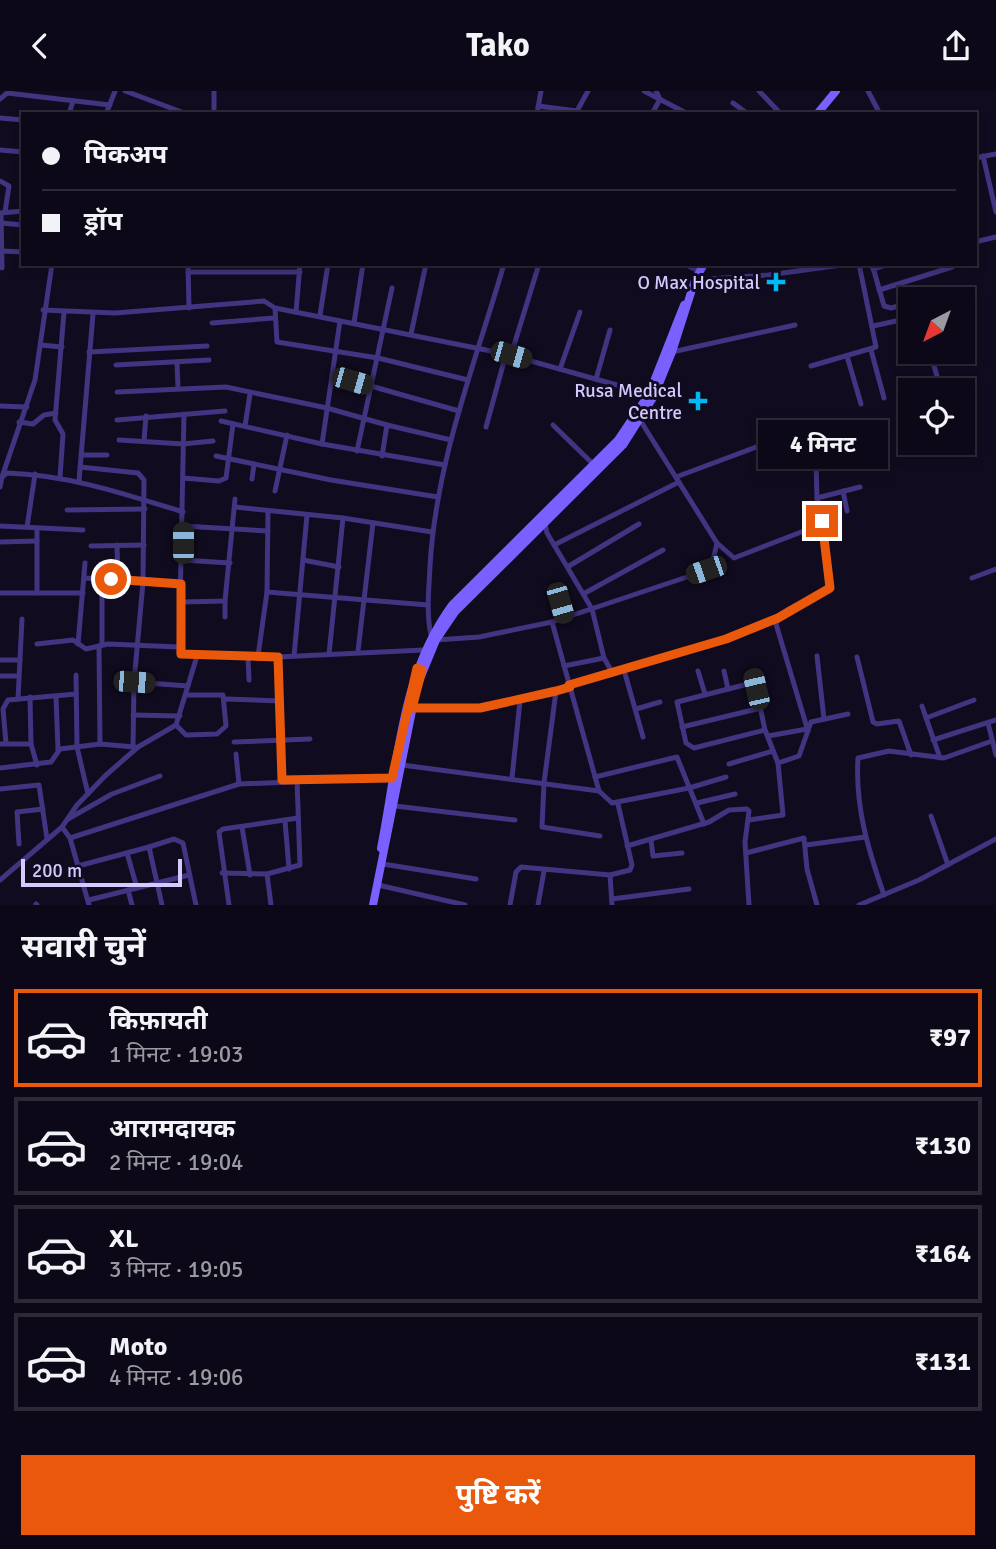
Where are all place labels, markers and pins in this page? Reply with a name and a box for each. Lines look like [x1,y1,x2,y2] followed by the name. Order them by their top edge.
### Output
[637,271,760,295] place label: O Max Hospital
[766,272,786,292] marker: O Max Hospital
[574,379,682,425] place label: Rusa Medical Centre
[688,391,708,411] marker: Rusa Medical Centre

